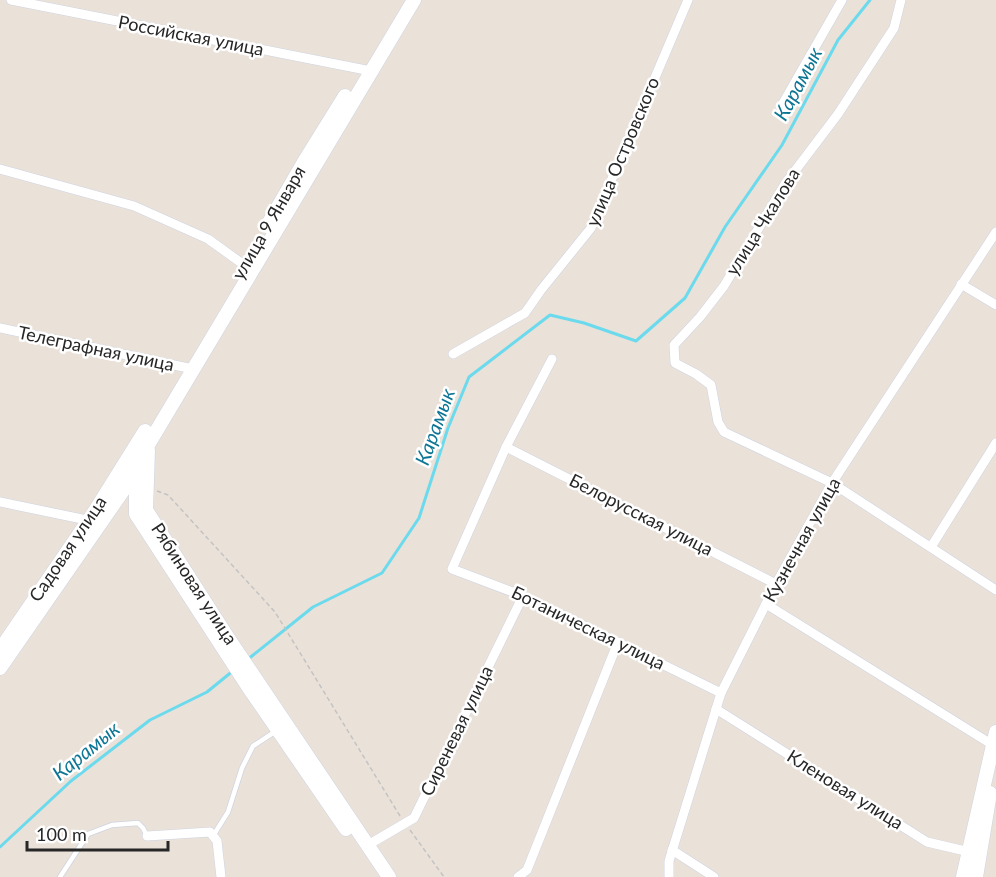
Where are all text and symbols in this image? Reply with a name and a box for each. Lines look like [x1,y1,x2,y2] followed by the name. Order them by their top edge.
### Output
[117,10,266,60] street label: Российская улица
[768,42,827,124] water label: Карамык
[581,74,663,230] street label: улица Островского
[227,162,310,283] street label: улица 9 Января
[720,164,804,279] street label: улица Чкалова
[16,321,176,375] street label: Телеграфная улица
[409,385,459,468] water label: Карамык
[566,468,717,560] street label: Белорусская улица
[758,473,844,606] street label: Кузнечная улица
[24,491,111,605] street label: Садовая улица
[147,518,242,649] street label: Рябиновая улица
[508,580,669,674] street label: Ботаническая улица
[415,662,497,799] street label: Сиреневая улица
[47,716,124,785] water label: Карамык
[783,745,908,834] street label: Кленовая улица
[27,814,168,852] scale bar
[36,823,87,845] text: 100 m

